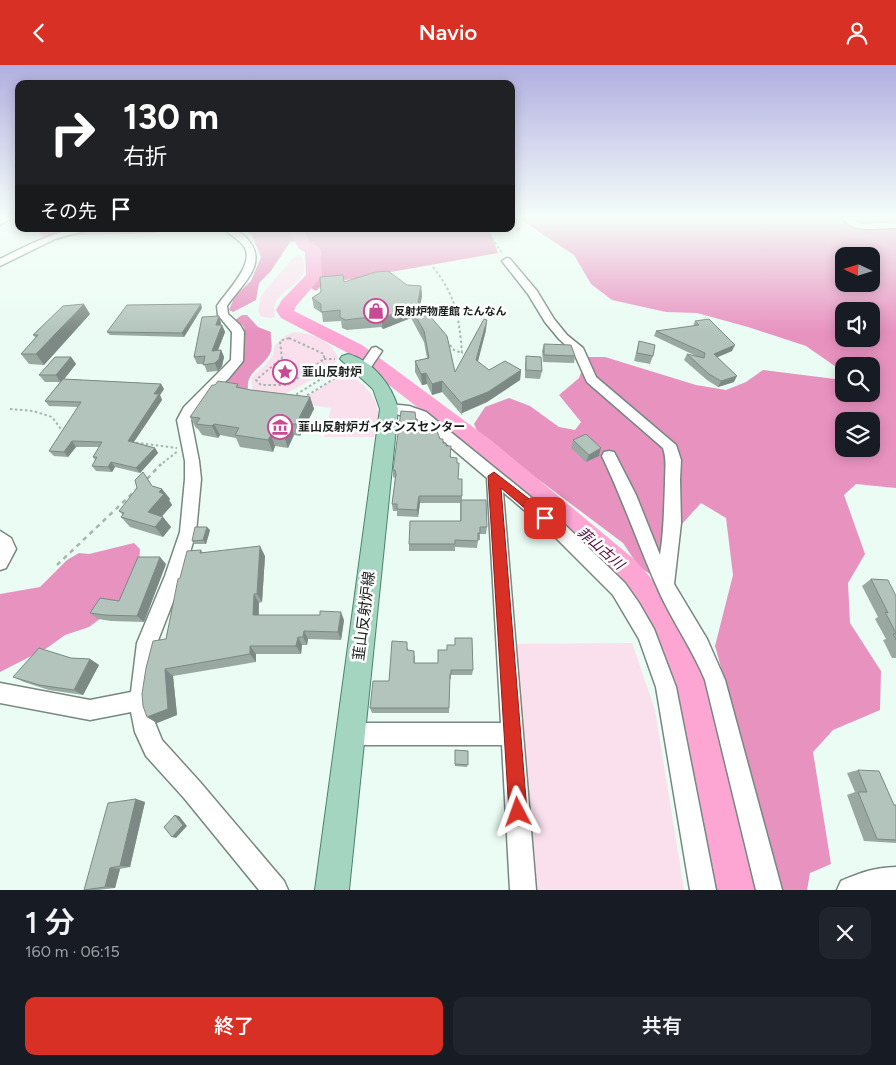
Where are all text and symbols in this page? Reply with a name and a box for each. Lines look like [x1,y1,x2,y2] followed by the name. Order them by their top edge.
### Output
[25,19,53,47] icon: back
[419,19,477,46] text: Navio
[843,19,871,47] icon: person
[123,96,219,138] text: 130 m
[40,100,105,165] icon: right
[123,143,167,170] text: 右折
[107,195,135,223] icon: arrive
[40,200,97,223] text: その先
[835,247,880,293] north arrow
[835,247,880,457] map controls
[363,298,389,324] shop icon: 反射炉物産館 たんなん
[835,302,880,347] button: sound
[394,305,507,318] place label: 反射炉物産館 たんなん
[835,357,880,402] button: search
[272,359,298,385] place icon: 韮山反射炉
[302,365,362,379] place label: 韮山反射炉
[835,412,880,457] button: layers
[267,414,293,440] museum icon: 韮山反射炉ガイダンスセンター
[298,420,465,434] place label: 韮山反射炉ガイダンスセンター
[524,497,566,539] pin
[531,504,559,532] icon: arrive
[574,524,629,574] water label: 菲山古川
[350,570,378,662] street label: 韮山反射炉線
[491,785,543,837] position arrow
[25,904,75,941] text: 1 分
[819,907,871,959] button: close
[25,942,120,961] text: 160 m · 06:15
[25,997,443,1055] button: 終了
[453,997,871,1055] button: 共有

